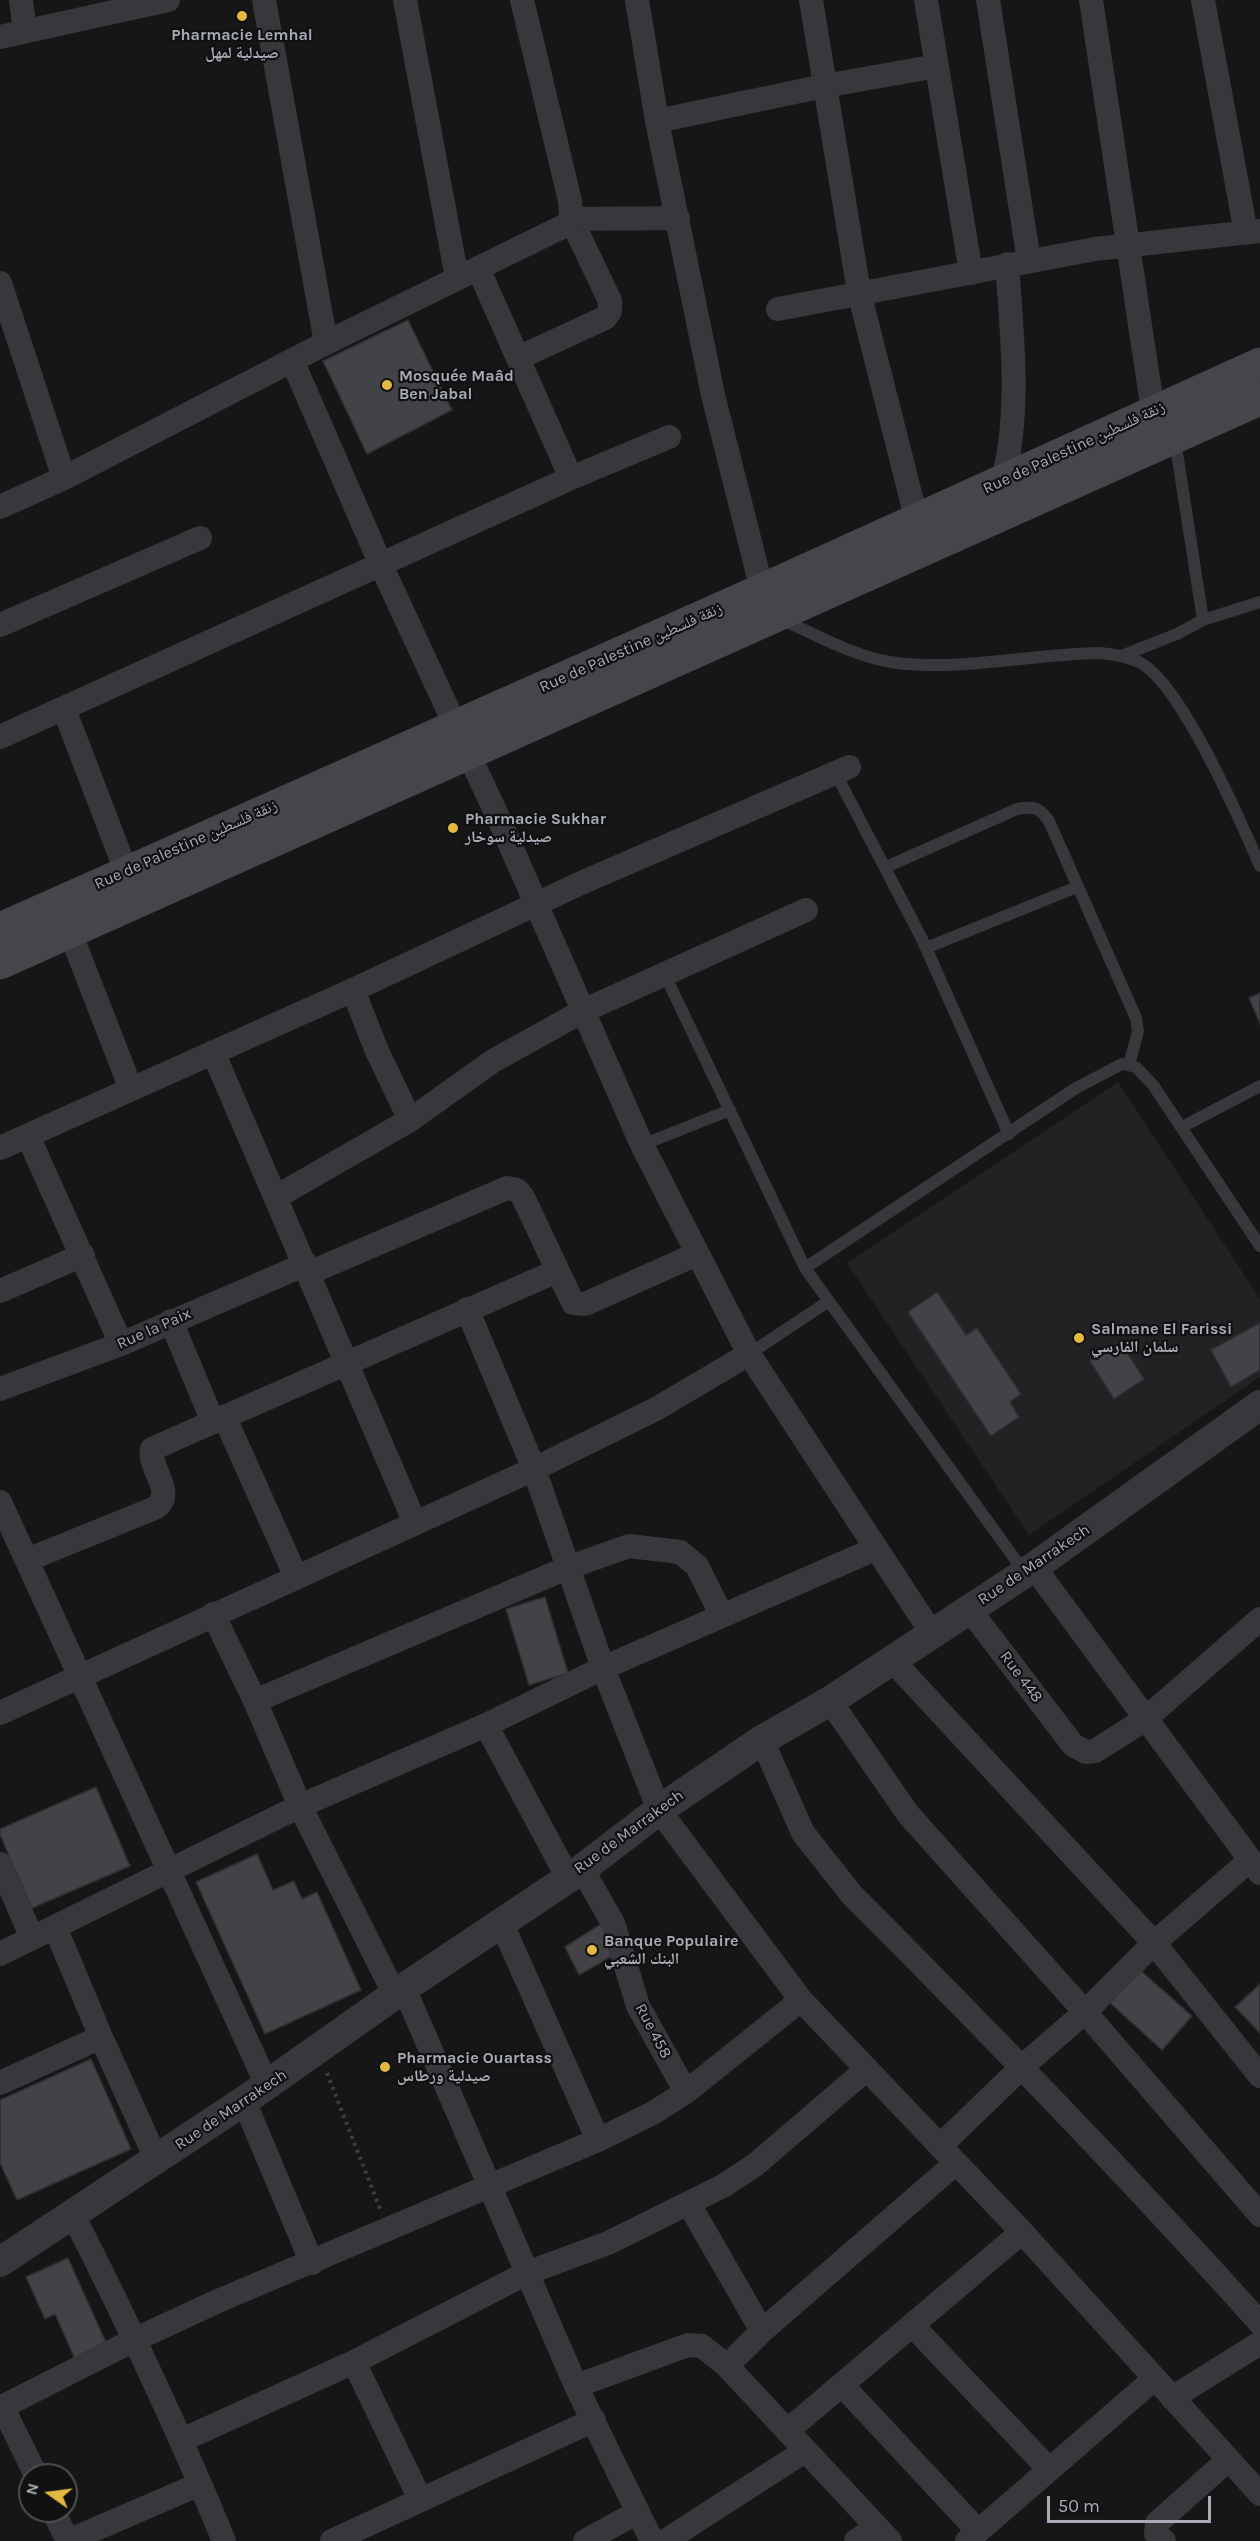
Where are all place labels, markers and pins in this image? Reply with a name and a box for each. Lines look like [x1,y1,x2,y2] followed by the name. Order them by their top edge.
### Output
[235,9,249,23] marker: Pharmacie Lemhal صيدلية لمهل
[171,25,313,63] place label: Pharmacie Lemhal صيدلية لمهل
[399,366,514,404] place label: Mosquée Maâd Ben Jabal
[380,378,394,392] marker: Mosquée Maâd Ben Jabal
[465,809,606,847] place label: Pharmacie Sukhar صيدلية سوخار
[446,821,460,835] marker: Pharmacie Sukhar صيدلية سوخار
[1091,1319,1232,1357] place label: Salmane El Farissi سلمان الفارسي
[1072,1331,1086,1345] marker: Salmane El Farissi سلمان الفارسي
[604,1931,738,1969] place label: Banque Populaire البنك الشعبي
[585,1943,599,1957] marker: Banque Populaire البنك الشعبي
[397,2048,552,2086] place label: Pharmacie Ouartass صيدلية ورطاس
[378,2060,392,2074] marker: Pharmacie Ouartass صيدلية ورطاس

